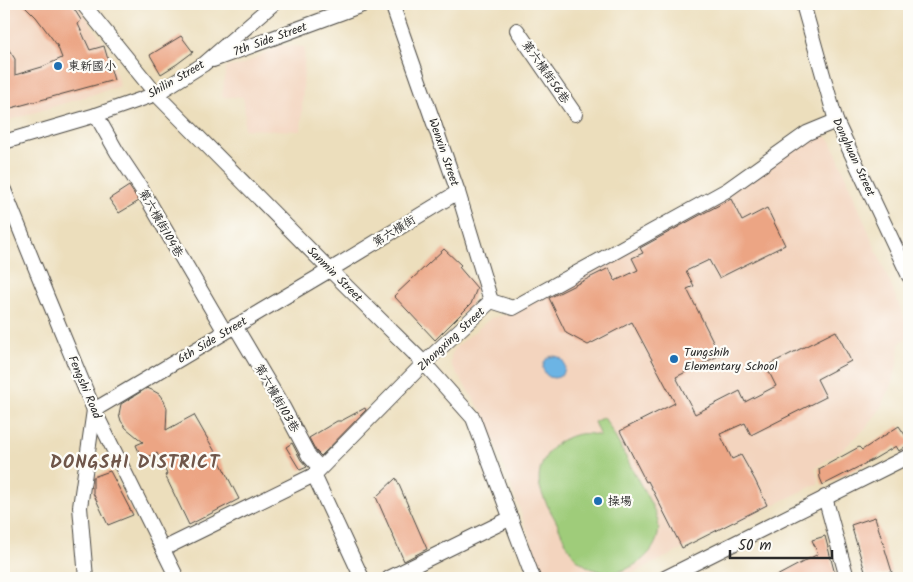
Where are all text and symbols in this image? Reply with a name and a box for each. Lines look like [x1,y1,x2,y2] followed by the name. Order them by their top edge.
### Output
[231,17,310,62] street label: 7th Side Street
[517,37,574,108] street label: 第六橫街56巷
[144,55,209,103] street label: Shilin Street
[68,57,116,76] place label: 東新國小
[52,60,64,72] marker: 東新國小
[827,115,880,200] street label: Donghuan Street
[423,116,464,189] street label: Wenxin Street
[133,185,188,261] street label: 第六橫街104巷
[369,211,420,252] street label: 第六橫街
[302,242,367,307] street label: Sanmin Street
[413,303,490,376] street label: Zhongxing Street
[174,312,251,369] street label: 6th Side Street
[684,343,777,376] place label: Tungshih Elementary School
[63,353,107,423] street label: Fengshi Road
[668,353,680,365] marker: Tungshih Elementary School
[249,360,304,436] street label: 第六橫街103巷
[50,449,221,478] district label: DONGSHI DISTRICT
[608,492,632,511] place label: 操場
[592,495,604,507] marker: 操場
[730,527,833,559] scale bar
[738,534,772,558] text: 50 m

